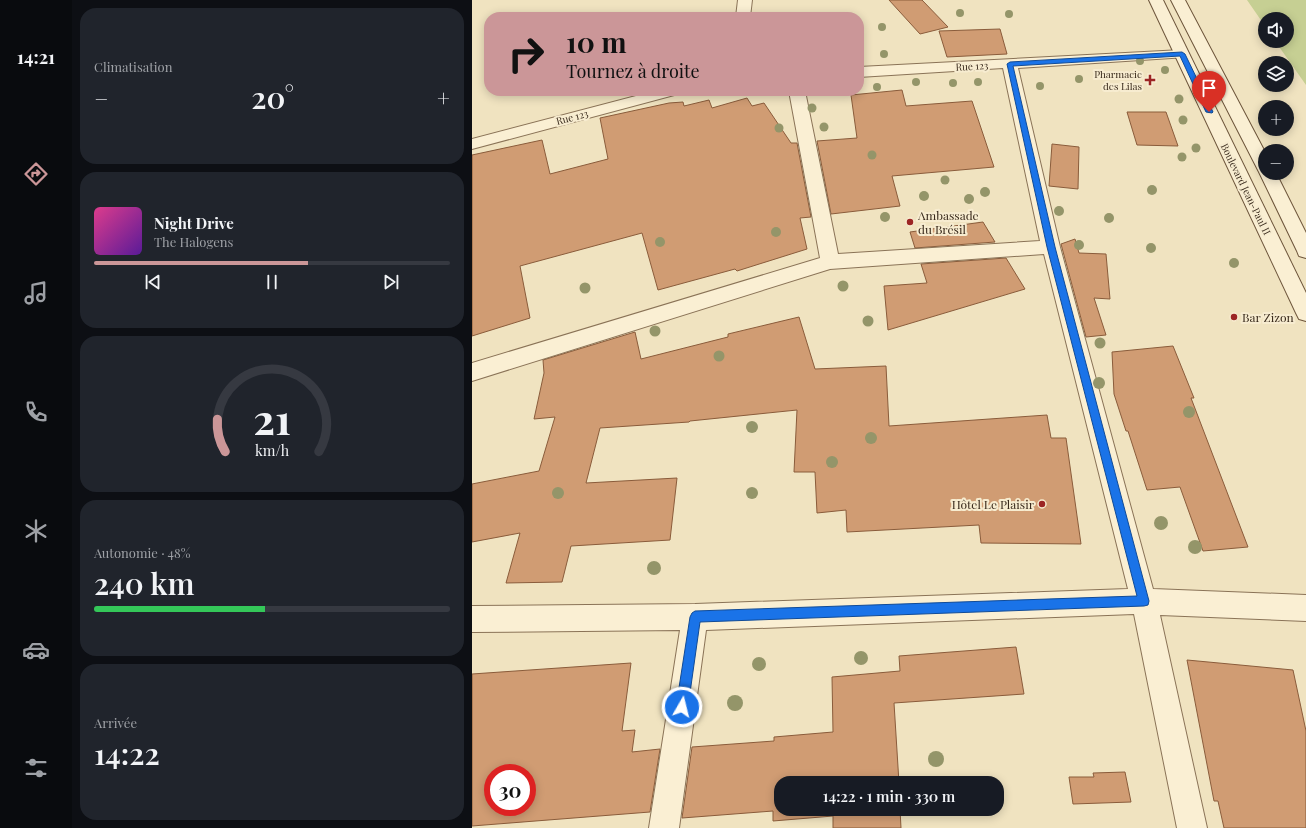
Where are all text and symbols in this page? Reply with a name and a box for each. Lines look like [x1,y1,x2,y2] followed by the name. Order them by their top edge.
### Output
[1258,12,1294,180] map controls
[1258,12,1294,48] button: sound
[566,23,627,60] text: 10 m
[500,28,552,80] icon: right
[17,45,55,69] text: 14:21
[1258,56,1294,92] button: layers
[94,58,172,75] text: Climatisation
[955,58,989,74] street label: Rue 123
[566,59,700,83] text: Tournez à droite
[1094,67,1142,93] place label: Pharmacie des Lilas
[1192,71,1226,112] pin
[1145,75,1155,85] marker: Pharmacie des Lilas
[251,77,294,117] text: 20°
[1198,77,1220,99] icon: arrive
[94,83,108,113] text: −
[437,83,450,113] text: +
[1258,100,1294,136] button: +
[554,106,590,128] street label: Rue 123
[1218,141,1274,237] street label: Boulevard Jean-Paul II
[1258,144,1294,180] button: −
[22,160,50,188] icon: directions
[917,207,979,237] place label: Ambassade du Brésil
[154,213,234,233] text: Night Drive
[905,217,915,227] marker: Ambassade du Brésil
[154,233,233,250] text: The Halogens
[142,271,164,293] icon: previous
[261,271,283,293] icon: pause
[380,271,402,293] icon: next
[22,279,50,307] icon: music
[1242,309,1294,325] place label: Bar Zizon
[1229,312,1239,322] marker: Bar Zizon
[253,390,291,445] text: 21
[22,398,50,426] icon: phone
[255,441,290,460] text: km/h
[952,496,1035,512] place label: Hôtel Le Plaisir
[1037,499,1047,509] marker: Hôtel Le Plaisir
[22,517,50,545] icon: climate
[94,544,190,561] text: Autonomie · 48%
[94,563,194,603] text: 240 km
[22,636,50,664] icon: car
[661,686,703,728] position arrow
[94,714,137,731] text: Arrivée
[94,733,160,773] text: 14:22
[22,754,50,782] icon: filters
[484,764,536,816] speed limit sign: 30
[823,786,955,806] text: 14:22 · 1 min · 330 m

